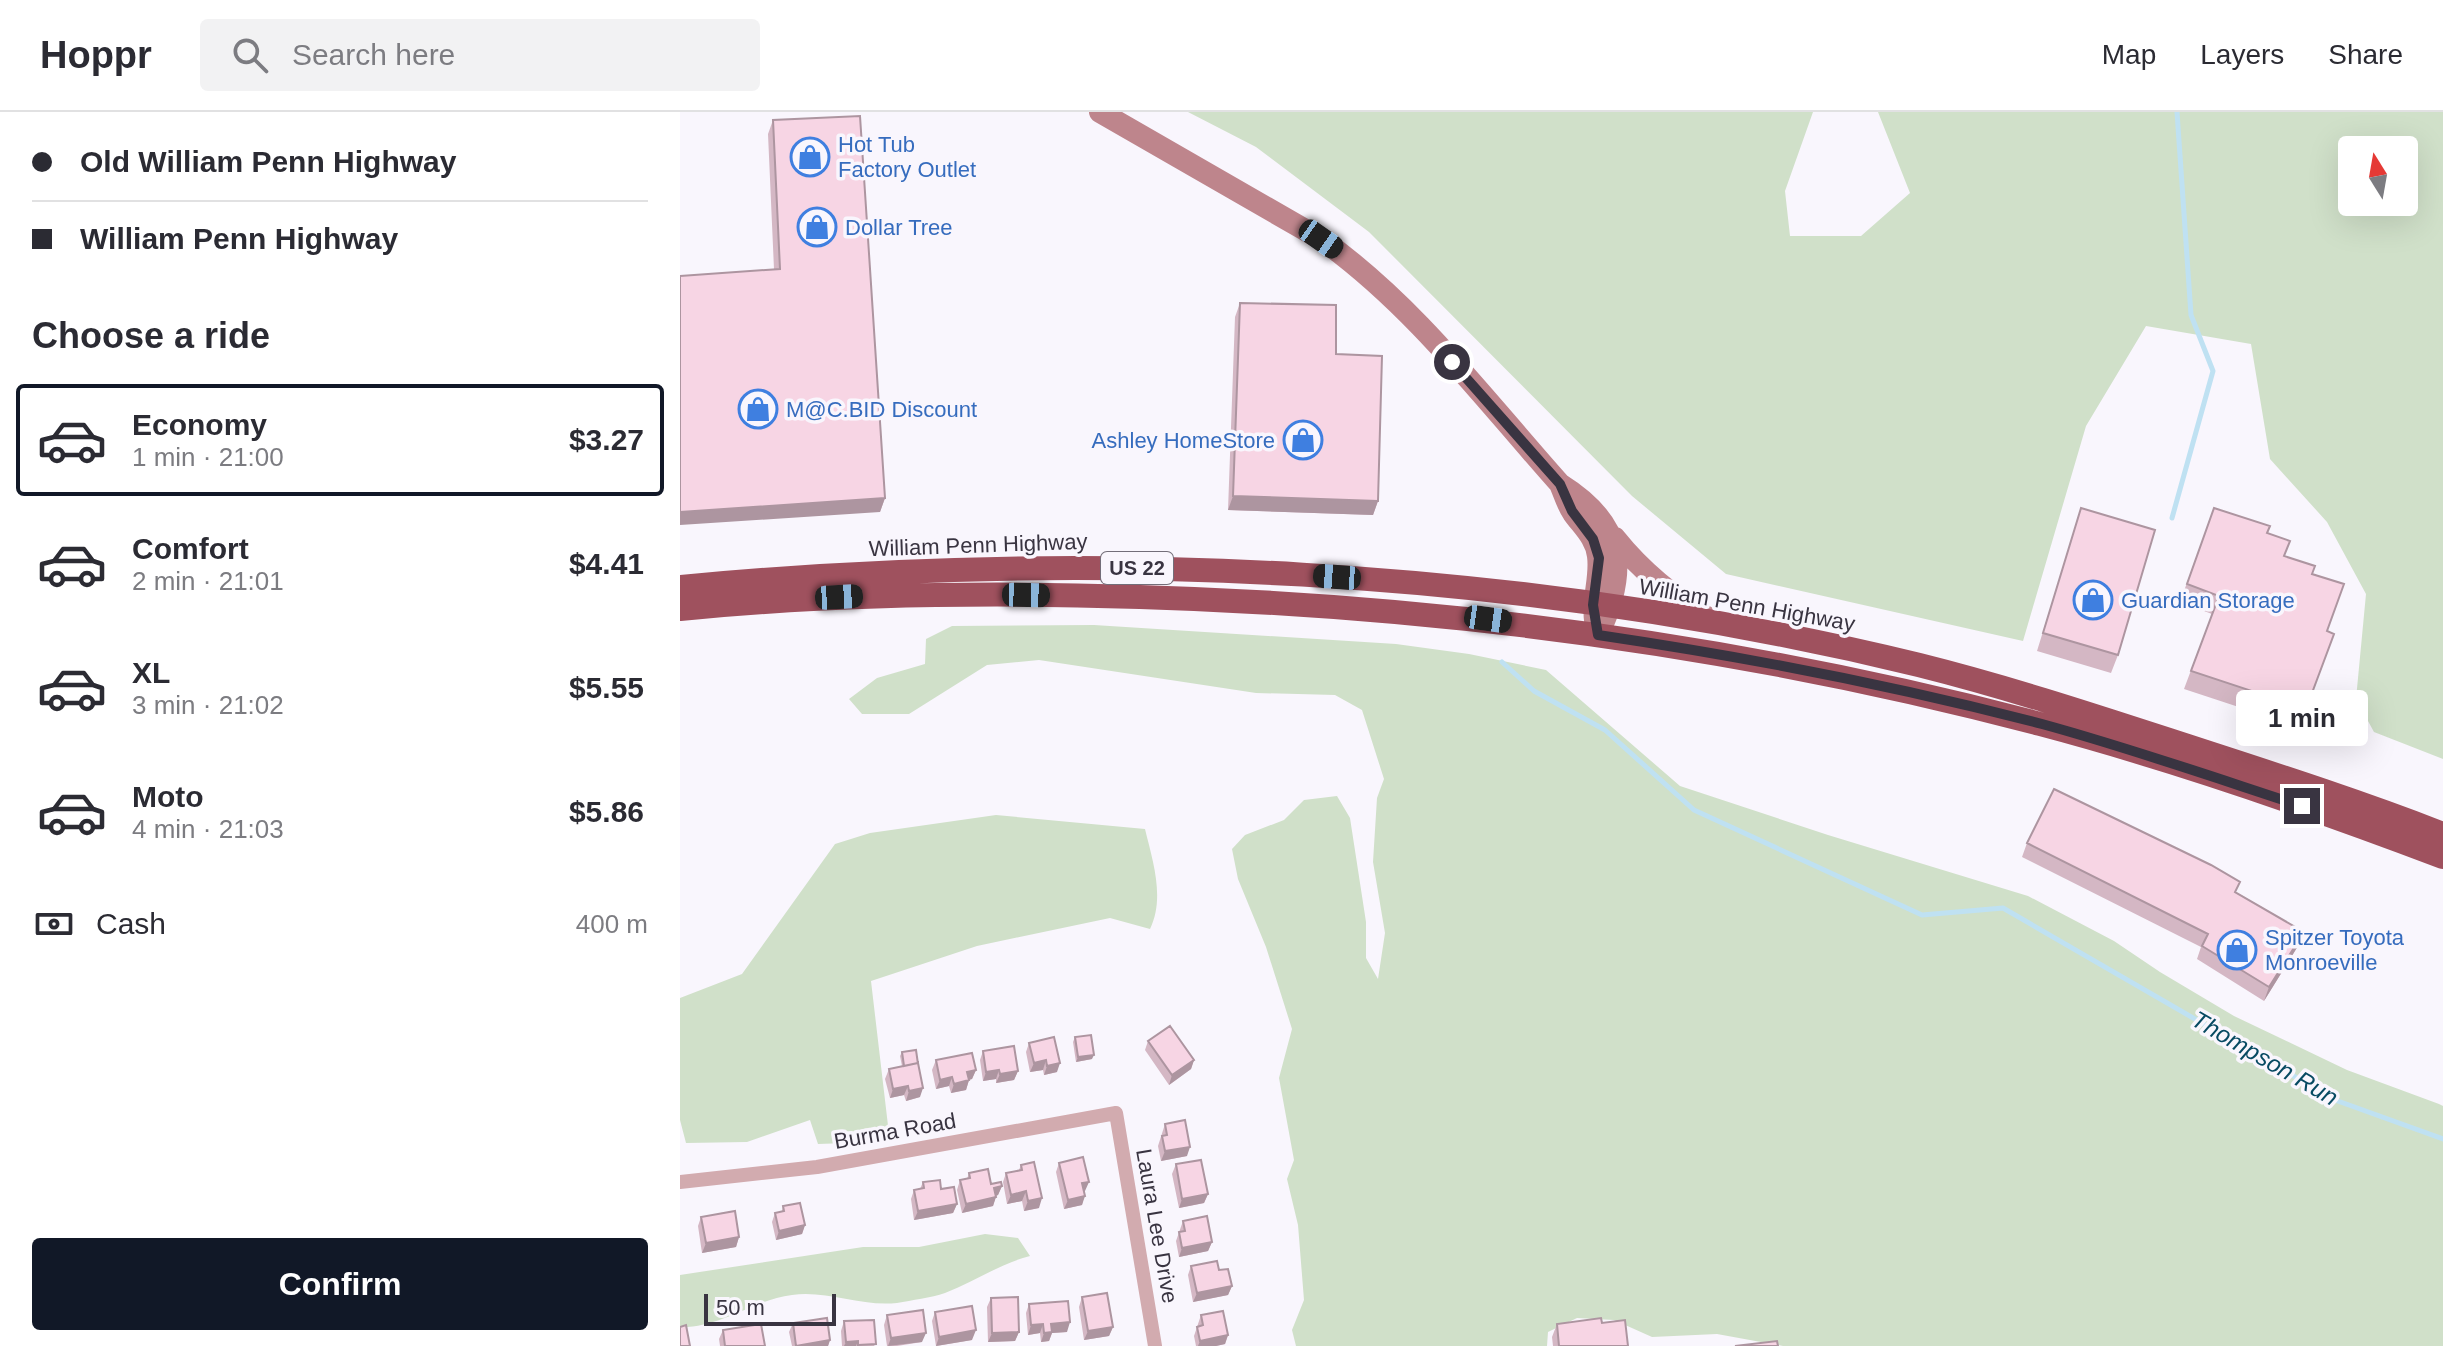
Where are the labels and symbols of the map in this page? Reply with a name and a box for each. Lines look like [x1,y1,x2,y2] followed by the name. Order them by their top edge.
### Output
[838,132,976,182] place label: Hot Tub Factory Outlet
[789,136,831,178] shop icon: Hot Tub Factory Outlet
[2338,136,2418,216] north arrow
[796,206,838,248] shop icon: Dollar Tree
[845,215,953,240] place label: Dollar Tree
[1294,215,1348,263] car
[1434,344,1470,380] route start
[737,388,779,430] shop icon: M@C.BID Discount
[786,397,977,422] place label: M@C.BID Discount
[1282,419,1324,461] shop icon: Ashley HomeStore
[1092,428,1275,453] place label: Ashley HomeStore
[868,529,1088,561] street label: William Penn Highway
[1101,552,1173,584] road number: US 22
[1312,563,1362,591] car
[1637,574,1857,636] street label: William Penn Highway
[2072,579,2114,621] shop icon: Guardian Storage
[1002,583,1050,607] car
[814,584,864,610] car
[2121,588,2295,613] place label: Guardian Storage
[1463,604,1513,634] car
[2236,690,2368,746] callout: 1 min
[2284,788,2320,824] route end
[2265,925,2405,975] place label: Spitzer Toyota Monroeville
[2216,929,2258,971] shop icon: Spitzer Toyota Monroeville
[2187,1005,2343,1111] water label: Thompson Run
[832,1108,958,1154] street label: Burma Road
[1131,1147,1183,1305] street label: Laura Lee Drive
[704,1290,836,1326] scale bar

